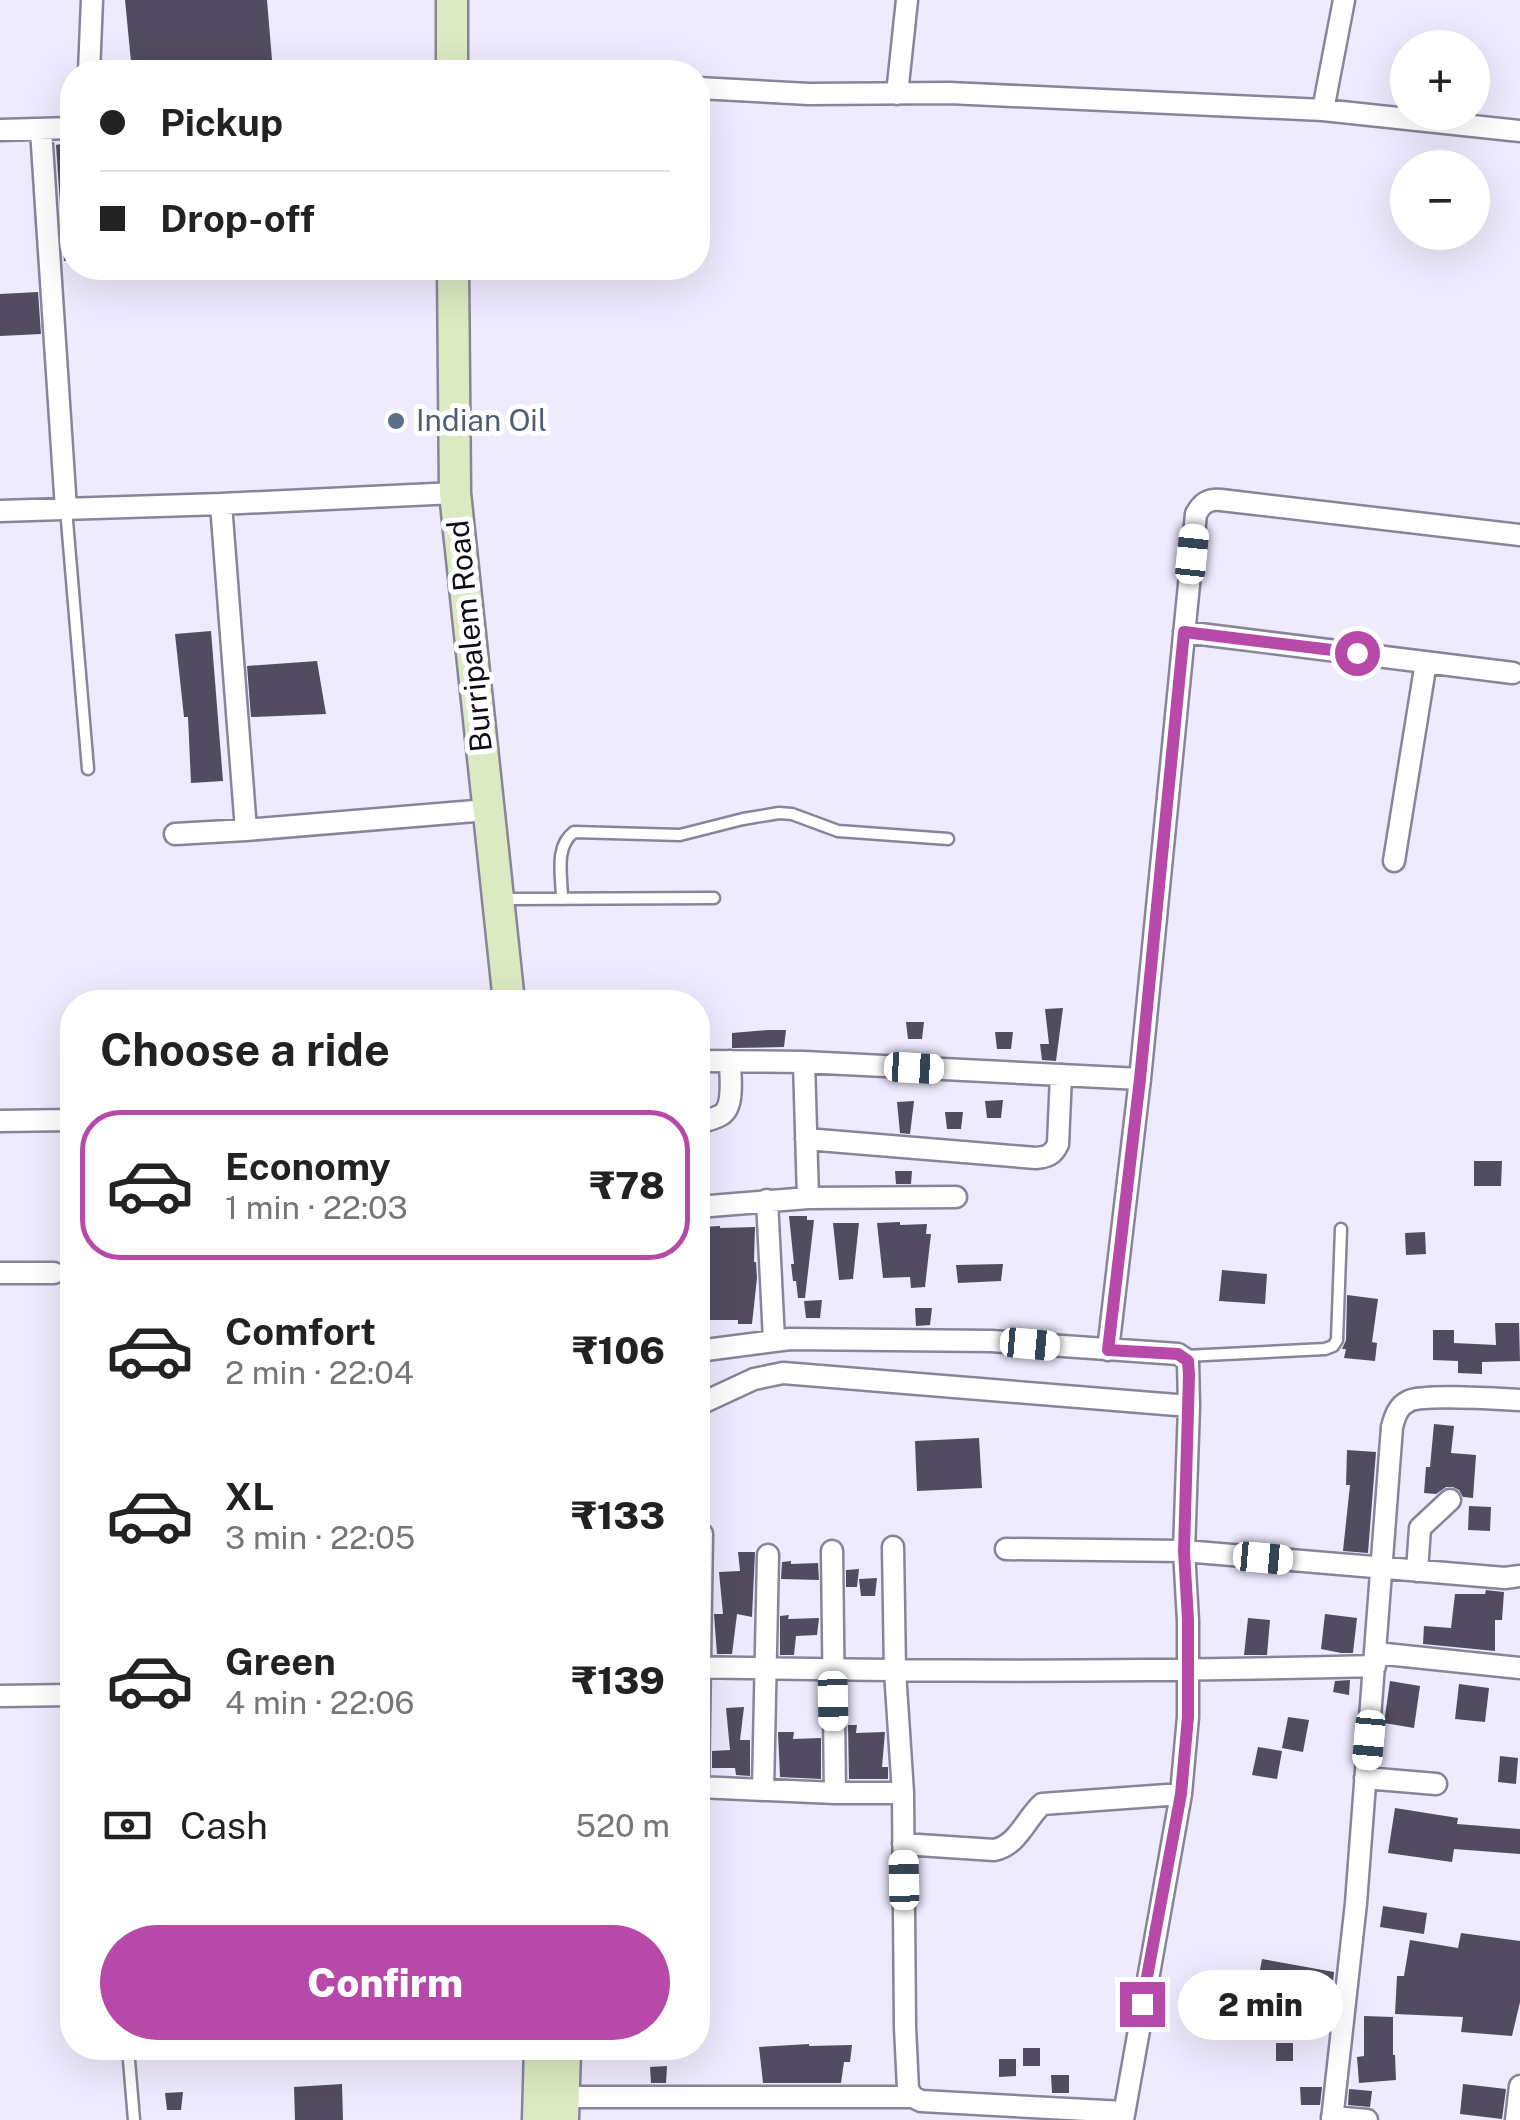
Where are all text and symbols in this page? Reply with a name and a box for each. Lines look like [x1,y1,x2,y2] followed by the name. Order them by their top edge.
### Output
[1390,30,1490,250] map controls
[1390,30,1490,130] button: +
[160,100,283,145] text: Pickup
[1390,150,1490,250] button: −
[160,196,315,241] text: Drop-off
[416,402,547,438] place label: Indian Oil
[385,410,407,432] marker: Indian Oil
[439,519,499,754] street label: Burripalem Road
[1174,523,1210,585] car
[1335,631,1380,676] route start
[100,1023,390,1076] text: Choose a ride
[883,1051,945,1085] car
[105,1140,195,1230] icon: car
[225,1144,391,1189] text: Economy
[590,1163,665,1208] text: ₹78
[225,1189,408,1226] text: 1 min · 22:03
[105,1305,195,1395] icon: car
[225,1309,376,1354] text: Comfort
[999,1326,1061,1362] car
[572,1328,665,1373] text: ₹106
[225,1354,414,1391] text: 2 min · 22:04
[105,1470,195,1560] icon: car
[225,1474,274,1519] text: XL
[571,1493,665,1538] text: ₹133
[225,1519,415,1556] text: 3 min · 22:05
[1232,1540,1294,1576] car
[105,1635,195,1725] icon: car
[225,1639,336,1684] text: Green
[571,1658,665,1703] text: ₹139
[817,1671,849,1731] car
[225,1684,415,1721] text: 4 min · 22:06
[1351,1709,1387,1771] car
[100,1798,155,1853] icon: cash
[180,1803,268,1848] text: Cash
[575,1807,670,1844] text: 520 m
[888,1850,920,1910] car
[100,1925,670,2040] button: Confirm
[1177,1969,1342,2039] callout: 2 min
[1120,1982,1165,2027] route end
[1218,1986,1303,2023] text: 2 min

